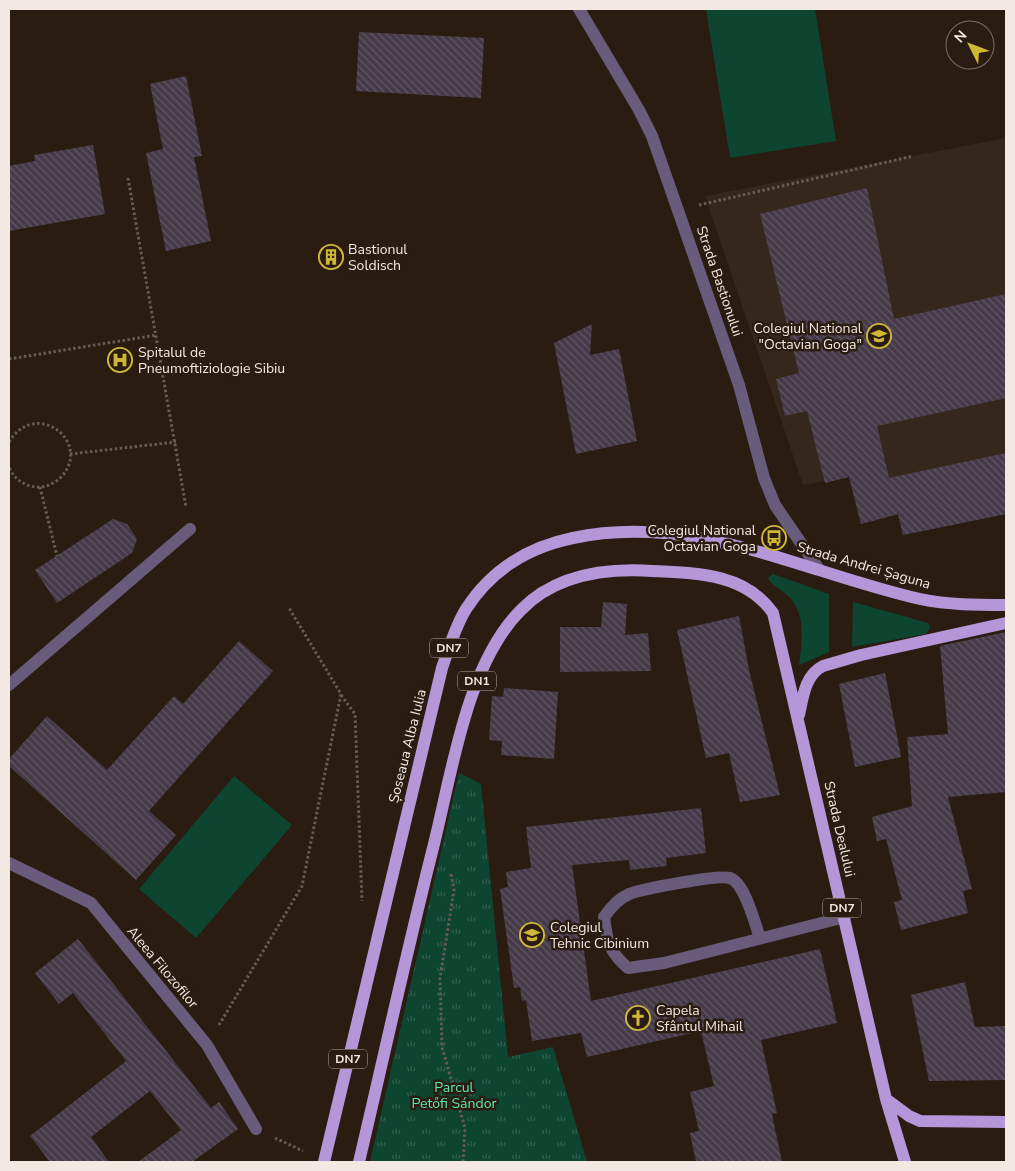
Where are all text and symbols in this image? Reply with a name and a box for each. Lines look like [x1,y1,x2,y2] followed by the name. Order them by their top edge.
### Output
[945,20,995,70] north arrow
[950,26,971,47] text: N
[692,223,747,339] street label: Strada Bastionului
[348,240,408,275] place label: Bastionul Soldisch
[318,244,344,270] building icon: Bastionul Soldisch
[753,319,863,354] place label: Colegiul National "Octavian Goga"
[866,323,892,349] school or university icon: Colegiul National "Octavian Goga"
[138,343,285,378] place label: Spitalul de Pneumoftiziologie Sibiu
[107,347,133,373] hospital icon: Spitalul de Pneumoftiziologie Sibiu
[647,521,757,556] place label: Colegiul National Octavian Goga
[761,525,787,551] bus stop icon: Colegiul National Octavian Goga
[795,537,933,594] street label: Strada Andrei Șaguna
[430,638,468,658] road number: DN7
[458,671,496,690] road number: DN1
[384,687,431,805] street label: Șoseaua Alba Iulia
[819,779,860,879] street label: Strada Dealului
[823,898,861,918] road number: DN7
[550,918,649,953] place label: Colegiul Tehnic Cibinium
[123,922,203,1012] street label: Aleea Filozofilor
[519,922,545,948] school or university icon: Colegiul Tehnic Cibinium
[656,1001,744,1036] place label: Capela Sfântul Mihail
[625,1005,651,1031] church icon: Capela Sfântul Mihail
[329,1050,367,1068] road number: DN7
[412,1078,496,1113] park label: Parcul Petőfi Sándor

